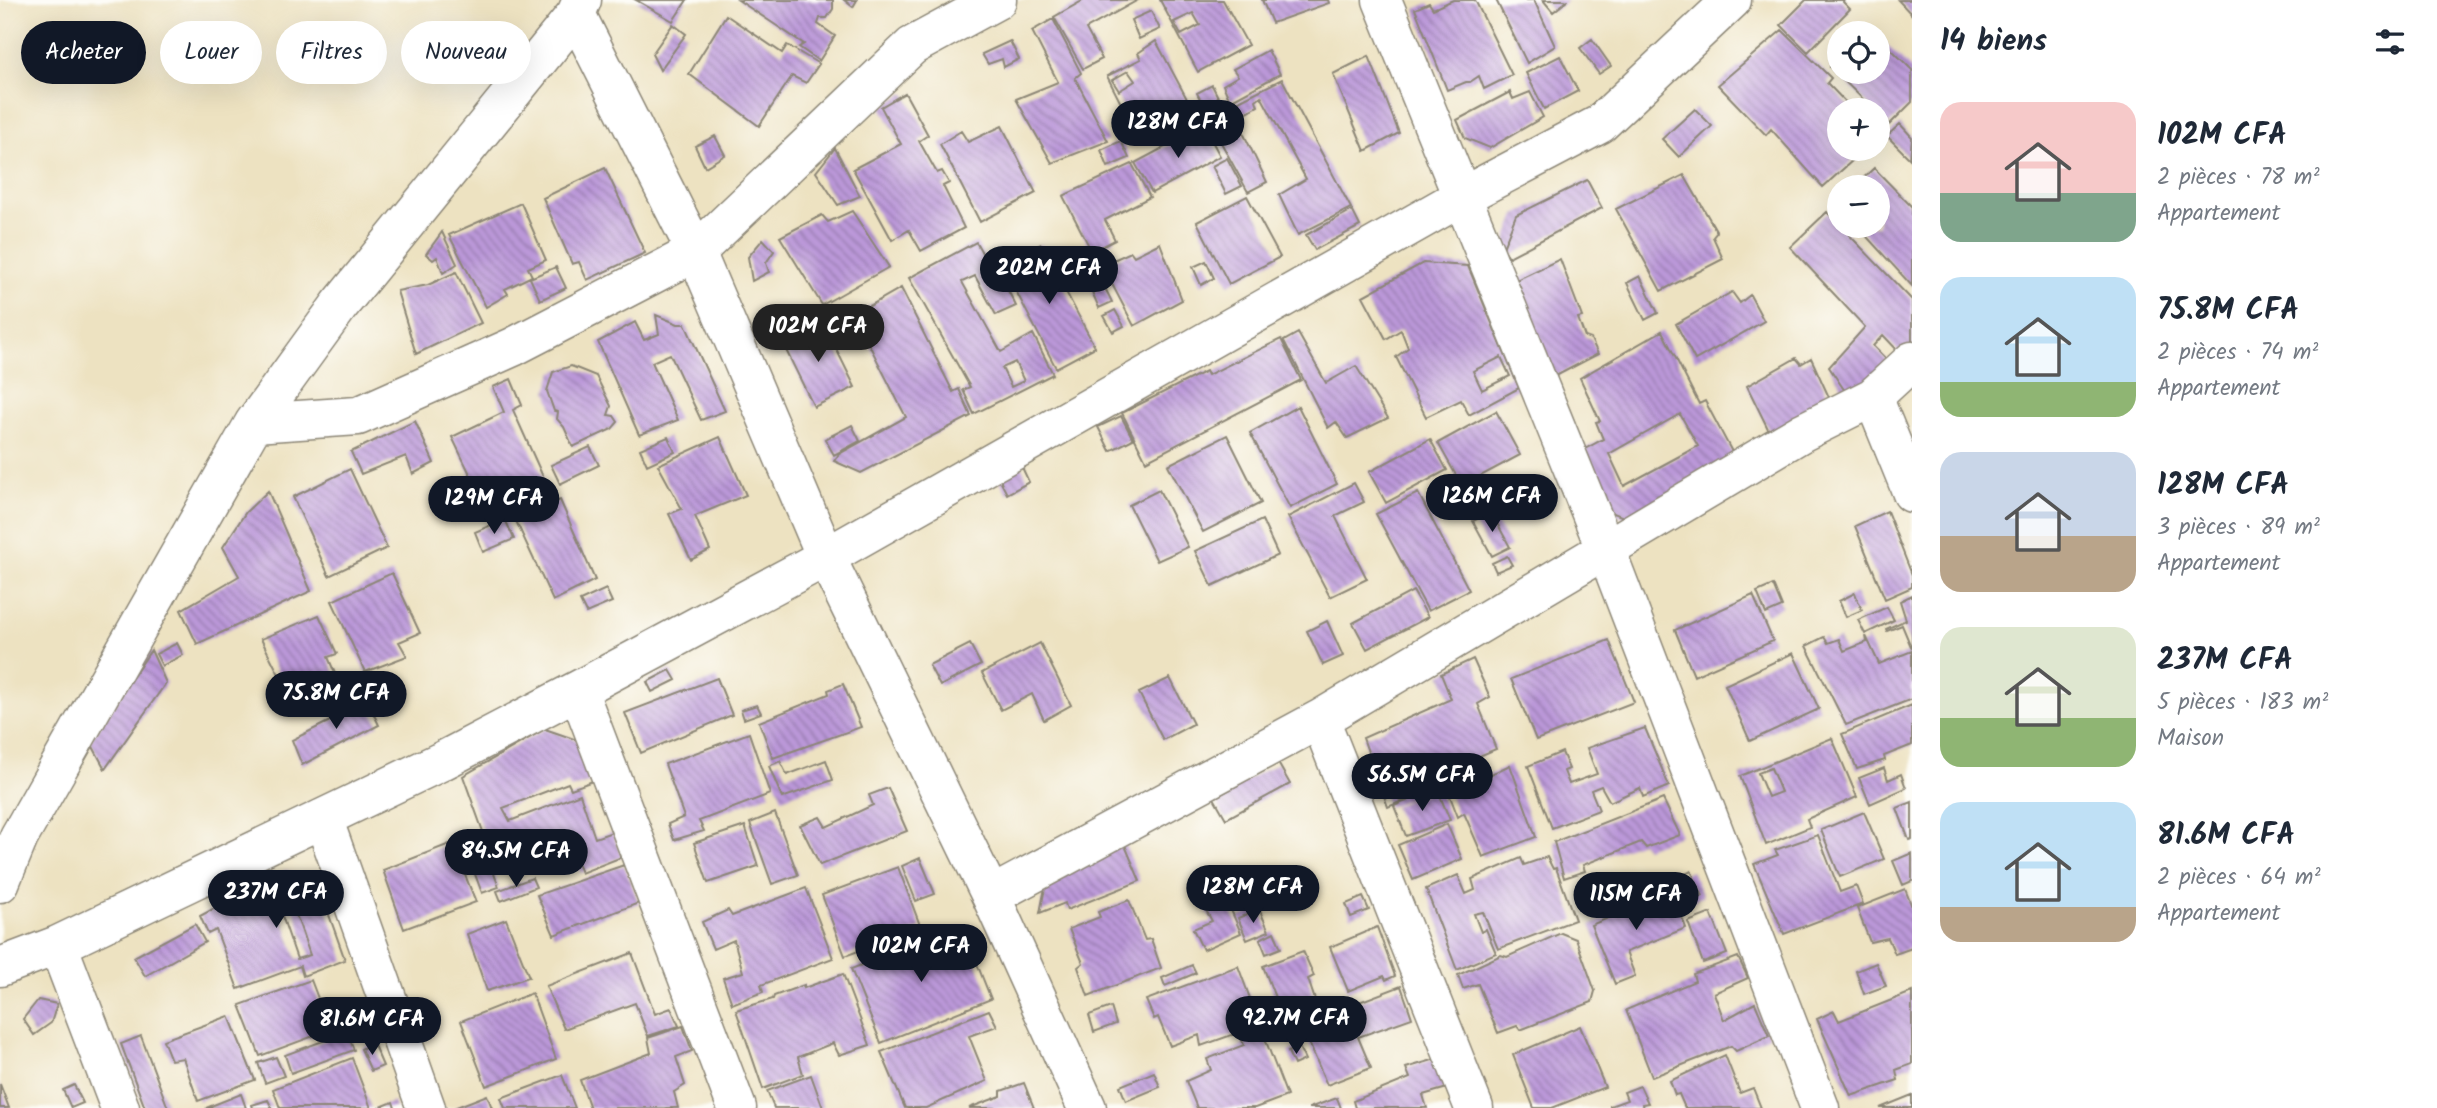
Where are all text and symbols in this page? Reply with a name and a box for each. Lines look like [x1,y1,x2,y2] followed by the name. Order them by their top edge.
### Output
[1940,18,2047,66] text: 14 biens
[21,21,146,84] chip: Acheter
[160,21,262,84] chip: Louer
[276,21,387,84] chip: Filtres
[401,21,531,84] chip: Nouveau
[1827,21,1890,238] map controls
[1827,21,1890,84] button: locate
[2371,23,2409,61] icon: filters
[1827,98,1890,161] button: +
[1106,100,1250,160] pin: 128M CFA
[1127,105,1229,141] text: 128M CFA
[2157,112,2287,160] text: 102M CFA
[1996,130,2080,214] icon: home
[2157,160,2319,196] text: 2 pièces · 78 m²
[1827,175,1890,238] button: −
[2157,196,2280,232] text: Appartement
[977,246,1121,306] pin: 202M CFA
[996,251,1102,287] text: 202M CFA
[2157,287,2299,335] text: 75.8M CFA
[746,304,890,364] pin: 102M CFA
[1996,305,2080,389] icon: home
[768,309,868,345] text: 102M CFA
[2157,335,2318,371] text: 2 pièces · 74 m²
[2157,371,2280,407] text: Appartement
[2157,462,2289,510] text: 128M CFA
[1420,475,1564,534] pin: 126M CFA
[422,476,566,536] pin: 129M CFA
[1442,479,1542,515] text: 126M CFA
[1996,480,2080,564] icon: home
[444,481,544,517] text: 129M CFA
[2157,510,2320,546] text: 3 pièces · 89 m²
[2157,546,2280,582] text: Appartement
[2157,637,2293,685] text: 237M CFA
[1996,655,2080,739] icon: home
[256,672,416,731] pin: 75.8M CFA
[282,676,390,712] text: 75.8M CFA
[2157,685,2328,721] text: 5 pièces · 183 m²
[2157,721,2224,757] text: Maison
[1342,754,1502,813] pin: 56.5M CFA
[1368,758,1476,794] text: 56.5M CFA
[2157,812,2295,860] text: 81.6M CFA
[436,830,596,889] pin: 84.5M CFA
[1996,830,2080,914] icon: home
[461,834,571,870] text: 84.5M CFA
[2157,860,2320,896] text: 2 pièces · 64 m²
[1181,866,1325,925] pin: 128M CFA
[204,870,348,930] pin: 237M CFA
[1202,870,1304,906] text: 128M CFA
[1564,872,1708,932] pin: 115M CFA
[224,875,328,911] text: 237M CFA
[1590,877,1682,913] text: 115M CFA
[2157,896,2280,932] text: Appartement
[849,925,993,984] pin: 102M CFA
[871,929,971,965] text: 102M CFA
[1216,996,1376,1056] pin: 92.7M CFA
[292,998,452,1057] pin: 81.6M CFA
[1242,1001,1350,1037] text: 92.7M CFA
[319,1002,425,1038] text: 81.6M CFA

